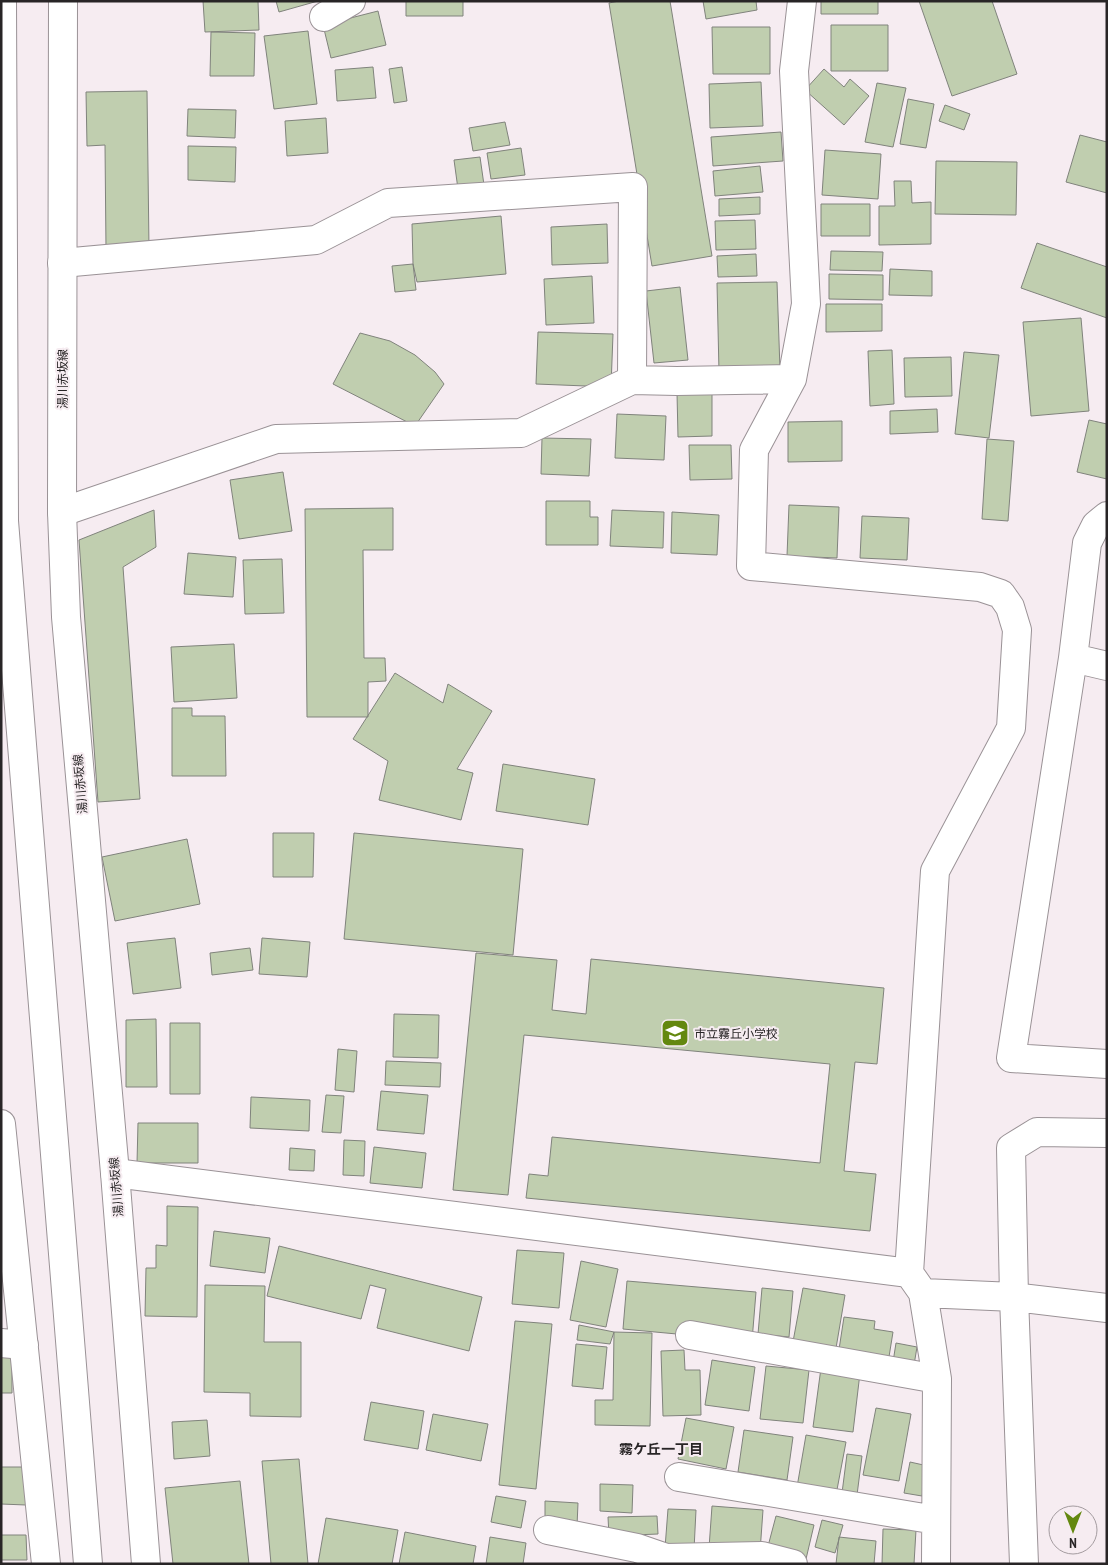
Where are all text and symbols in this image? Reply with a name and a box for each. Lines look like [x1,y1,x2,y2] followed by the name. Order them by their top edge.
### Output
[55,349,70,409] street label: 湯川赤坂線
[70,753,90,815] street label: 湯川赤坂線
[660,1018,690,1048] school or university icon: 市立霧丘小学校
[694,1026,778,1041] place label: 市立霧丘小学校
[106,1156,126,1218] street label: 湯川赤坂線
[619,1440,703,1458] district label: 霧ケ丘一丁目
[1048,1505,1098,1555] north arrow
[1069,1534,1077,1552] text: N

